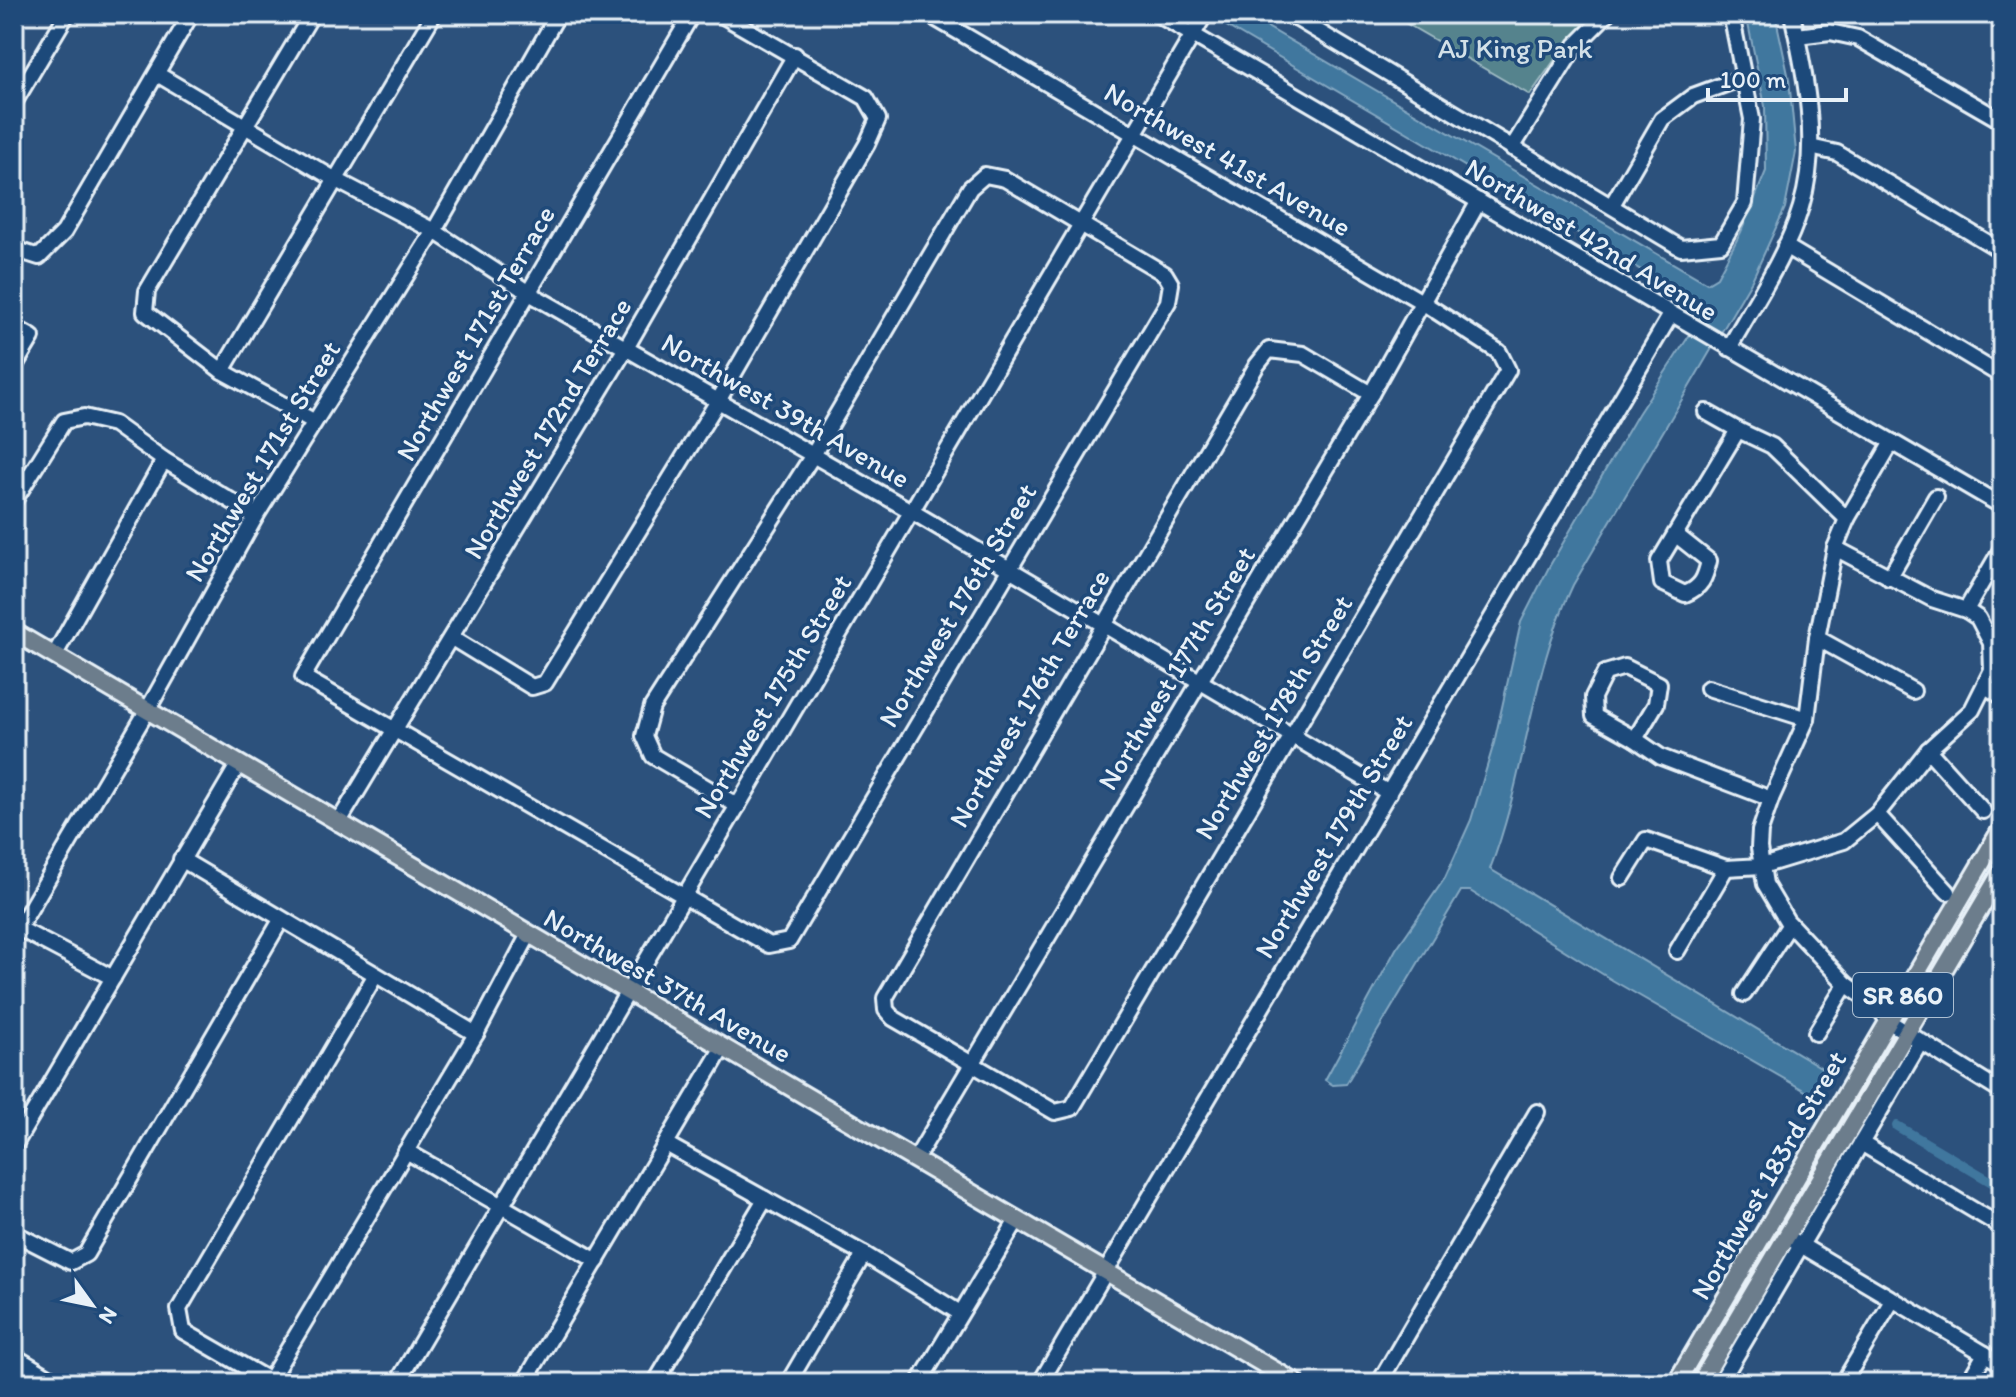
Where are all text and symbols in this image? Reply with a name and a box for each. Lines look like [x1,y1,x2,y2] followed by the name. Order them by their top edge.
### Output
[1438,31,1593,65] park label: AJ King Park
[1708,52,1846,102] scale bar
[1720,65,1786,94] text: 100 m
[1099,74,1357,244] street label: Northwest 41st Avenue
[1459,150,1725,328] street label: Northwest 42nd Avenue
[388,199,562,467] street label: Northwest 171st Terrace
[456,291,638,565] street label: Northwest 172nd Terrace
[656,325,916,495] street label: Northwest 39th Avenue
[177,334,347,588] street label: Northwest 171st Street
[871,477,1043,733] street label: Northwest 176th Street
[1090,540,1262,796] street label: Northwest 177th Street
[941,563,1117,833] street label: Northwest 176th Terrace
[686,568,858,824] street label: Northwest 175th Street
[1187,589,1359,845] street label: Northwest 178th Street
[1247,708,1419,964] street label: Northwest 179th Street
[538,900,798,1070] street label: Northwest 37th Avenue
[1853,973,1953,1017] road number: SR 860
[1683,1044,1853,1306] street label: Northwest 183rd Street
[52,1265,132,1345] north arrow
[93,1302,124,1329] text: N

